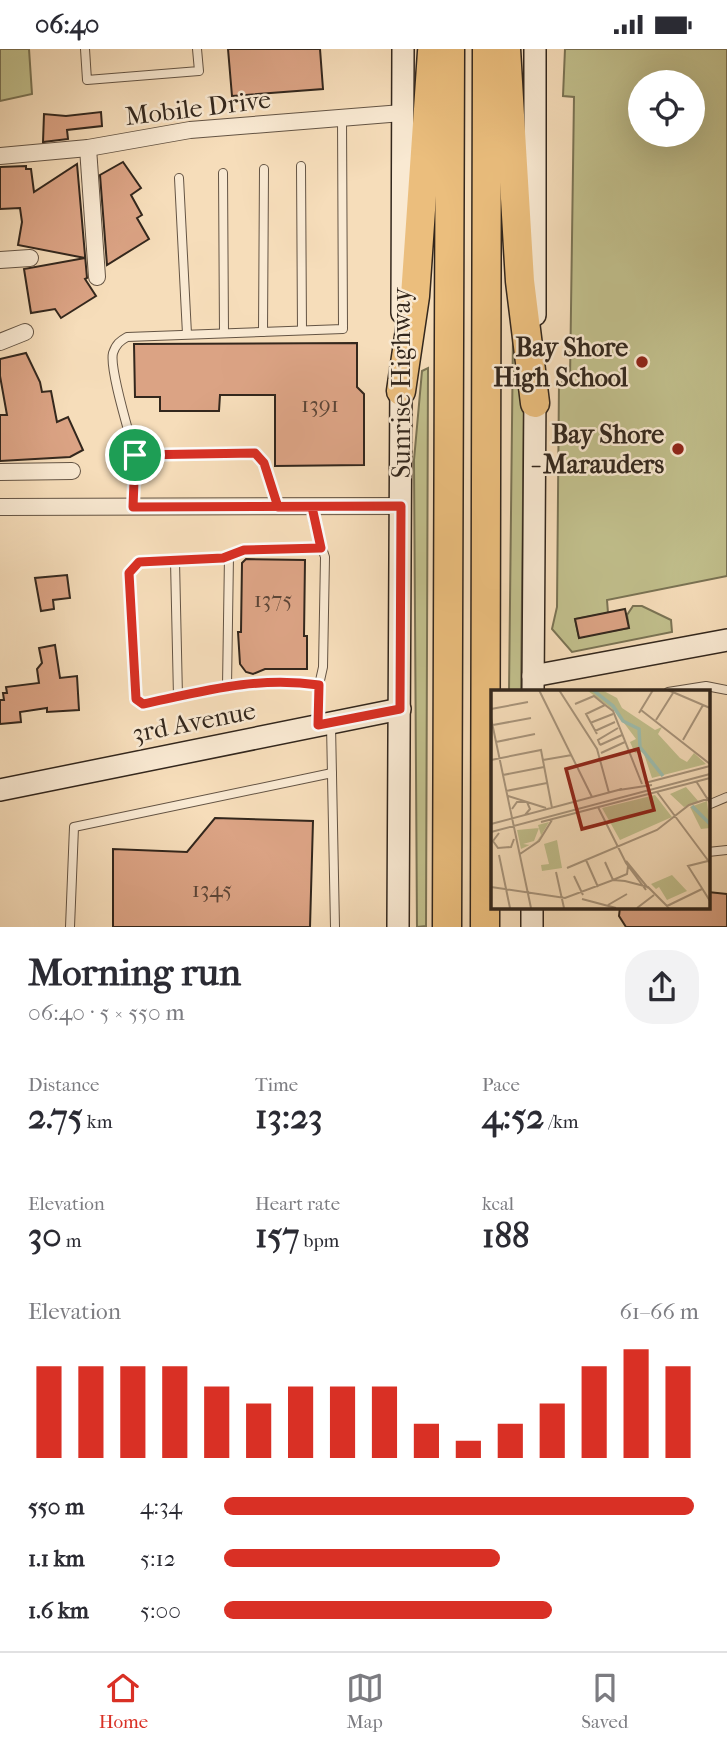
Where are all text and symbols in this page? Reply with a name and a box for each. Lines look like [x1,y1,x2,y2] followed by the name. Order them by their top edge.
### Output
[35,9,99,40] text: 06:40
[628,70,705,147] map controls
[628,70,705,147] button: locate
[123,84,273,132] street label: Mobile Drive
[386,287,417,478] street label: Sunrise Highway
[493,332,629,393] place label: Bay Shore High School
[634,354,650,370] marker: Bay Shore High School
[301,391,339,418] house number: 1391
[531,419,664,480] place label: Bay Shore - Marauders
[105,425,165,485] pin
[116,436,154,474] icon: arrive
[670,441,686,457] marker: Bay Shore - Marauders
[254,586,292,613] house number: 1375
[491,690,710,909] inset map
[130,695,258,749] street label: 3rd Avenue
[192,876,232,903] house number: 1345
[28,950,241,995] text: Morning run
[625,950,699,1024] button: share
[28,999,185,1026] text: 06:40 · 5 × 550 m
[28,1074,99,1096] text: Distance
[255,1074,298,1096] text: Time
[482,1074,520,1096] text: Pace
[28,1096,83,1137] text: 2.75
[255,1096,323,1137] text: 13:23
[482,1096,544,1137] text: 4:52
[83,1111,112,1133] text: km
[544,1111,579,1133] text: /km
[28,1193,105,1215] text: Elevation
[255,1193,340,1215] text: Heart rate
[482,1193,514,1215] text: kcal
[28,1215,62,1256] text: 30
[255,1215,299,1256] text: 157
[482,1215,530,1256] text: 188
[62,1230,82,1252] text: m
[299,1230,339,1252] text: bpm
[28,1298,121,1325] text: Elevation
[619,1298,699,1325] text: 61–66 m
[28,1493,84,1520] text: 550 m
[140,1493,182,1520] text: 4:34
[28,1545,85,1572] text: 1.1 km
[140,1545,176,1572] text: 5:12
[28,1597,89,1624] text: 1.6 km
[140,1597,181,1624] text: 5:00
[99,1669,148,1733] tab: Home
[346,1669,384,1733] tab: Map
[581,1669,628,1733] tab: Saved

